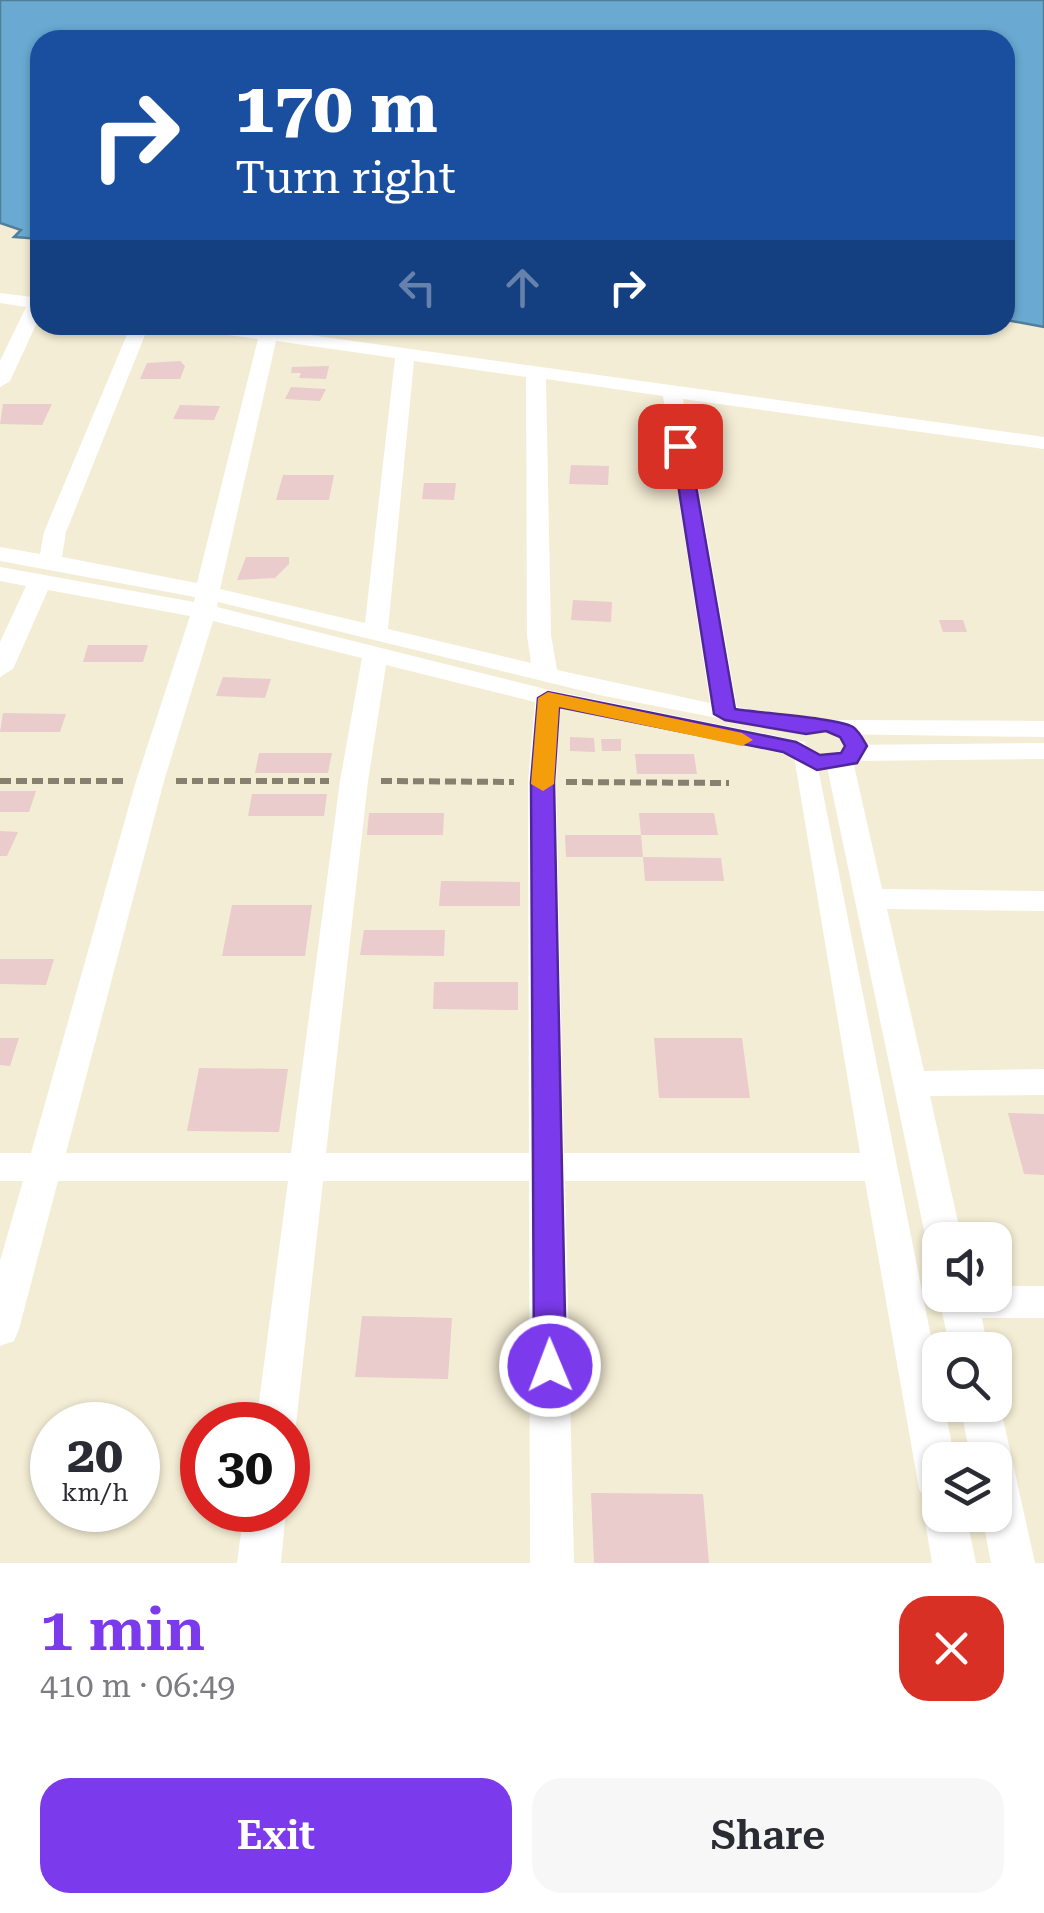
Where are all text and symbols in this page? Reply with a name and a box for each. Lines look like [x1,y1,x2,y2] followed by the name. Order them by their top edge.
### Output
[235,67,438,149] text: 170 m
[70,70,200,200] icon: right
[235,151,456,204] text: Turn right
[390,260,445,315] icon: left
[495,260,550,315] icon: ahead
[600,260,655,315] icon: right
[638,404,723,489] pin
[653,419,708,474] icon: arrive
[922,1222,1012,1532] map controls
[922,1222,1012,1312] button: sound
[498,1314,602,1418] position arrow
[922,1332,1012,1422] button: search
[180,1402,310,1532] speed limit sign: 30
[67,1426,123,1484] text: 20
[922,1442,1012,1532] button: layers
[62,1478,128,1507] text: km/h
[40,1594,205,1665] text: 1 min
[899,1596,1004,1701] button: close
[40,1667,235,1705] text: 410 m · 06:49
[40,1778,512,1893] button: Exit
[532,1778,1004,1893] button: Share

